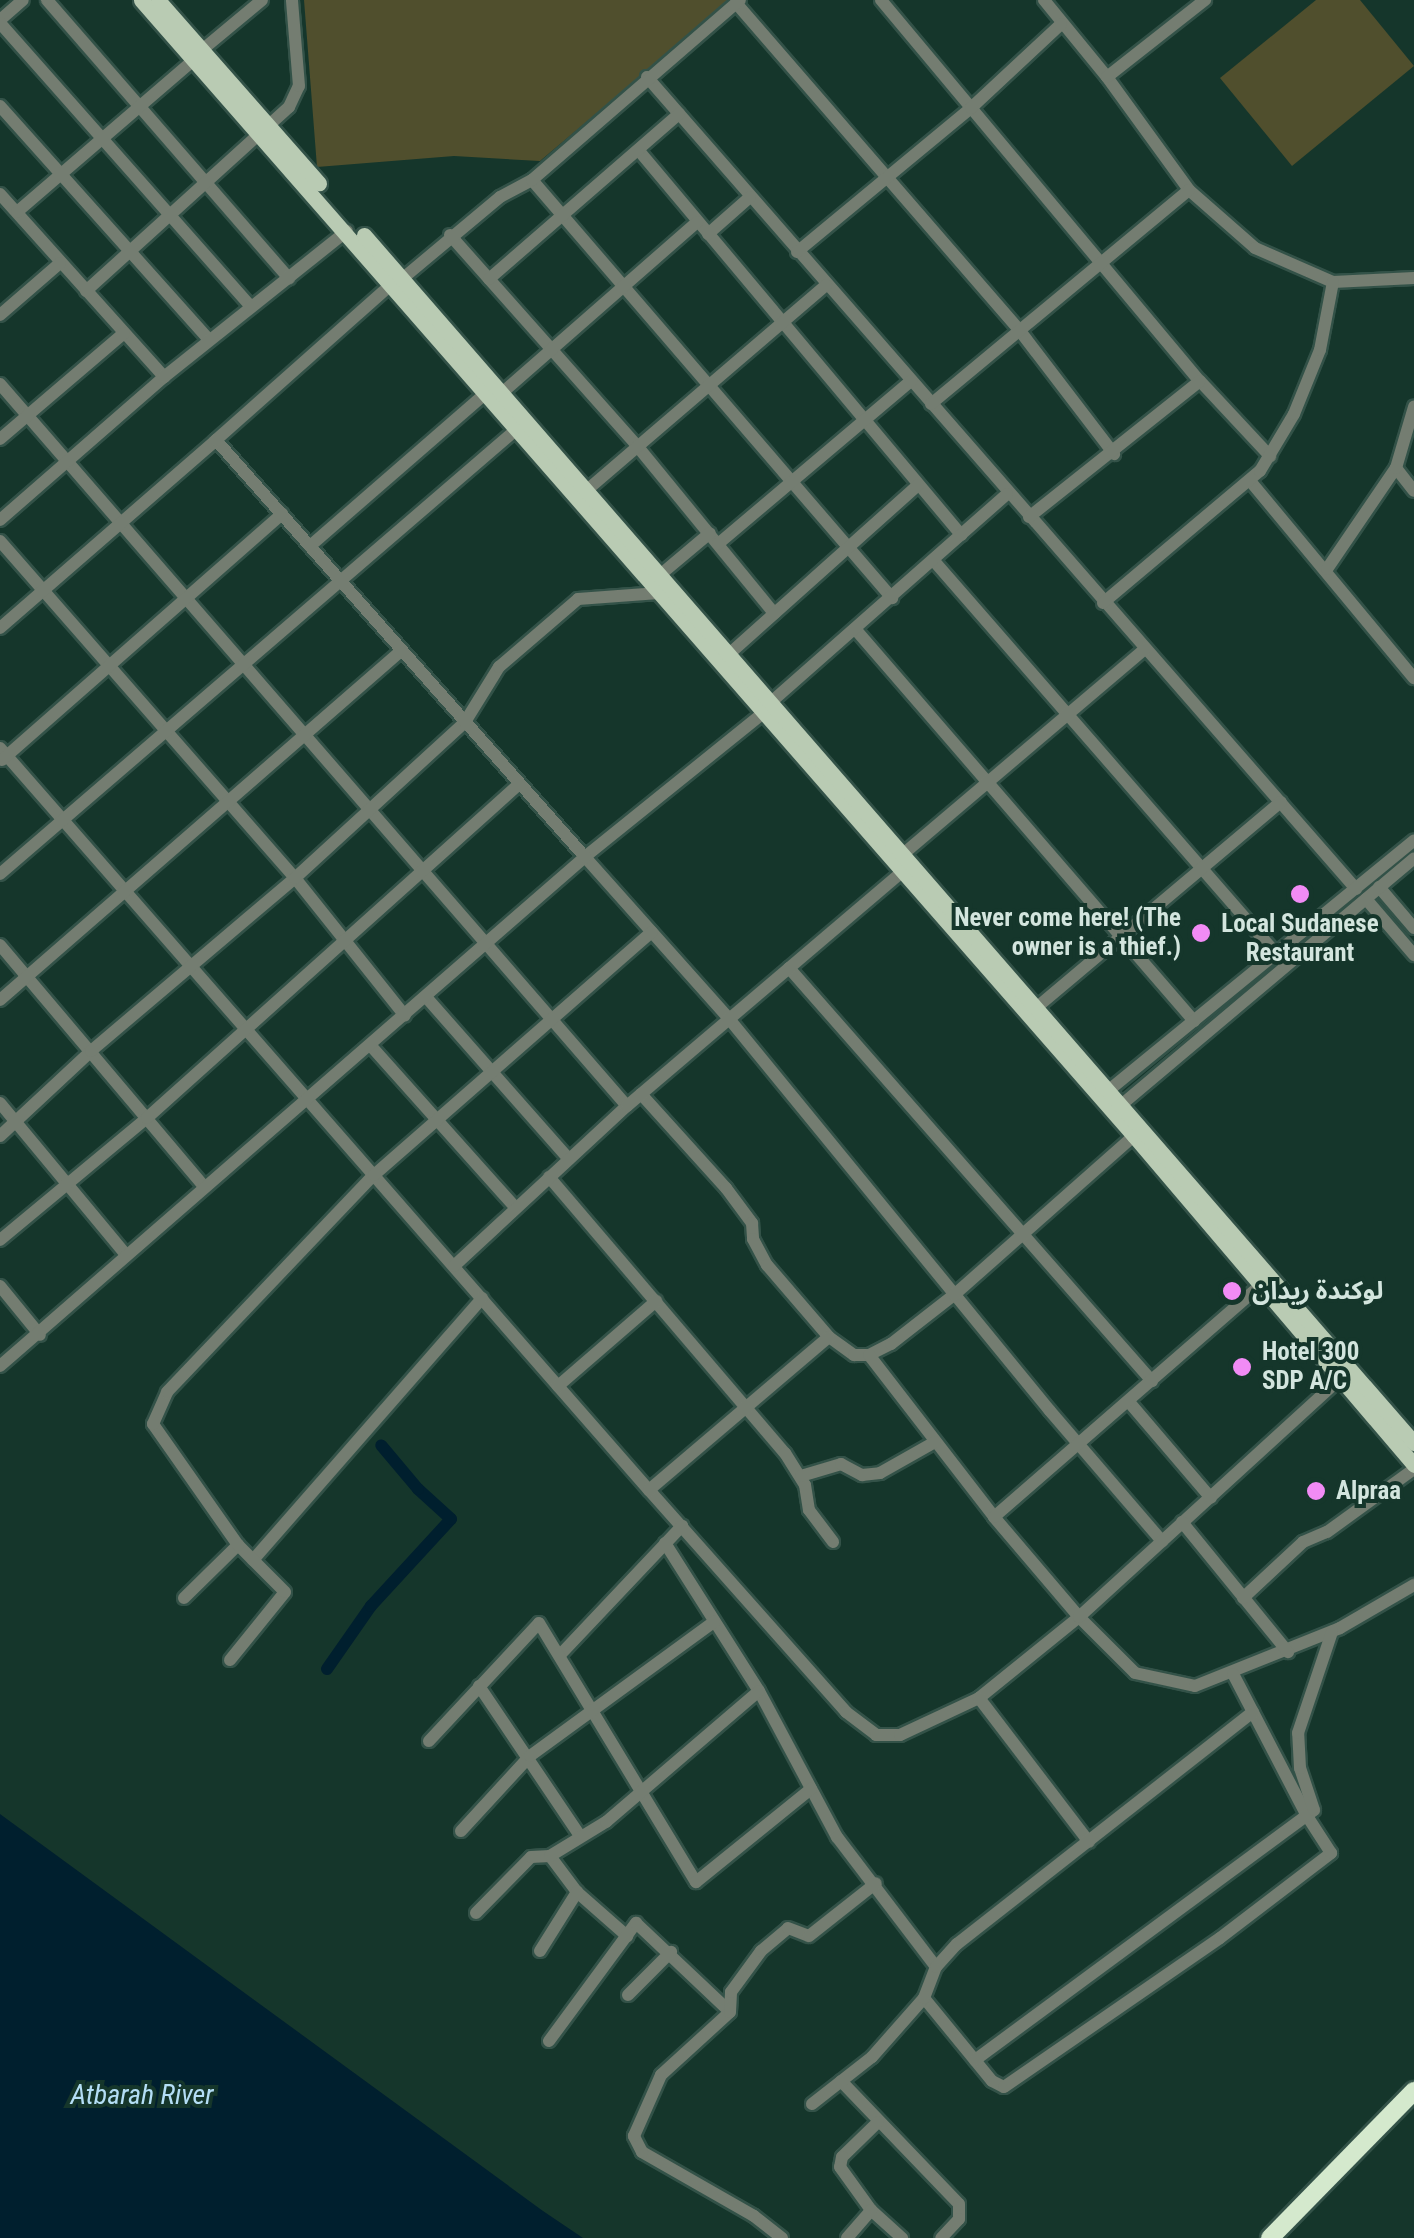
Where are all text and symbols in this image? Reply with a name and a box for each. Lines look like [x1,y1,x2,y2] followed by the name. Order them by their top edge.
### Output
[1289,883,1311,905] marker: Local Sudanese Restaurant
[954,904,1181,963] place label: Never come here! (The owner is a thief.)
[1221,910,1379,969] place label: Local Sudanese Restaurant
[1190,922,1212,944] marker: Never come here! (The owner is a thief.)
[1252,1276,1383,1306] place label: لوكندة ريدان
[1221,1280,1243,1302] marker: لوكندة ريدان
[1262,1338,1359,1397] place label: Hotel 300 SDP A/C
[1231,1356,1253,1378] marker: Hotel 300 SDP A/C
[1336,1476,1401,1506] place label: Alpraa
[1305,1480,1327,1502] marker: Alpraa
[70,2078,214,2112] water label: Atbarah River

